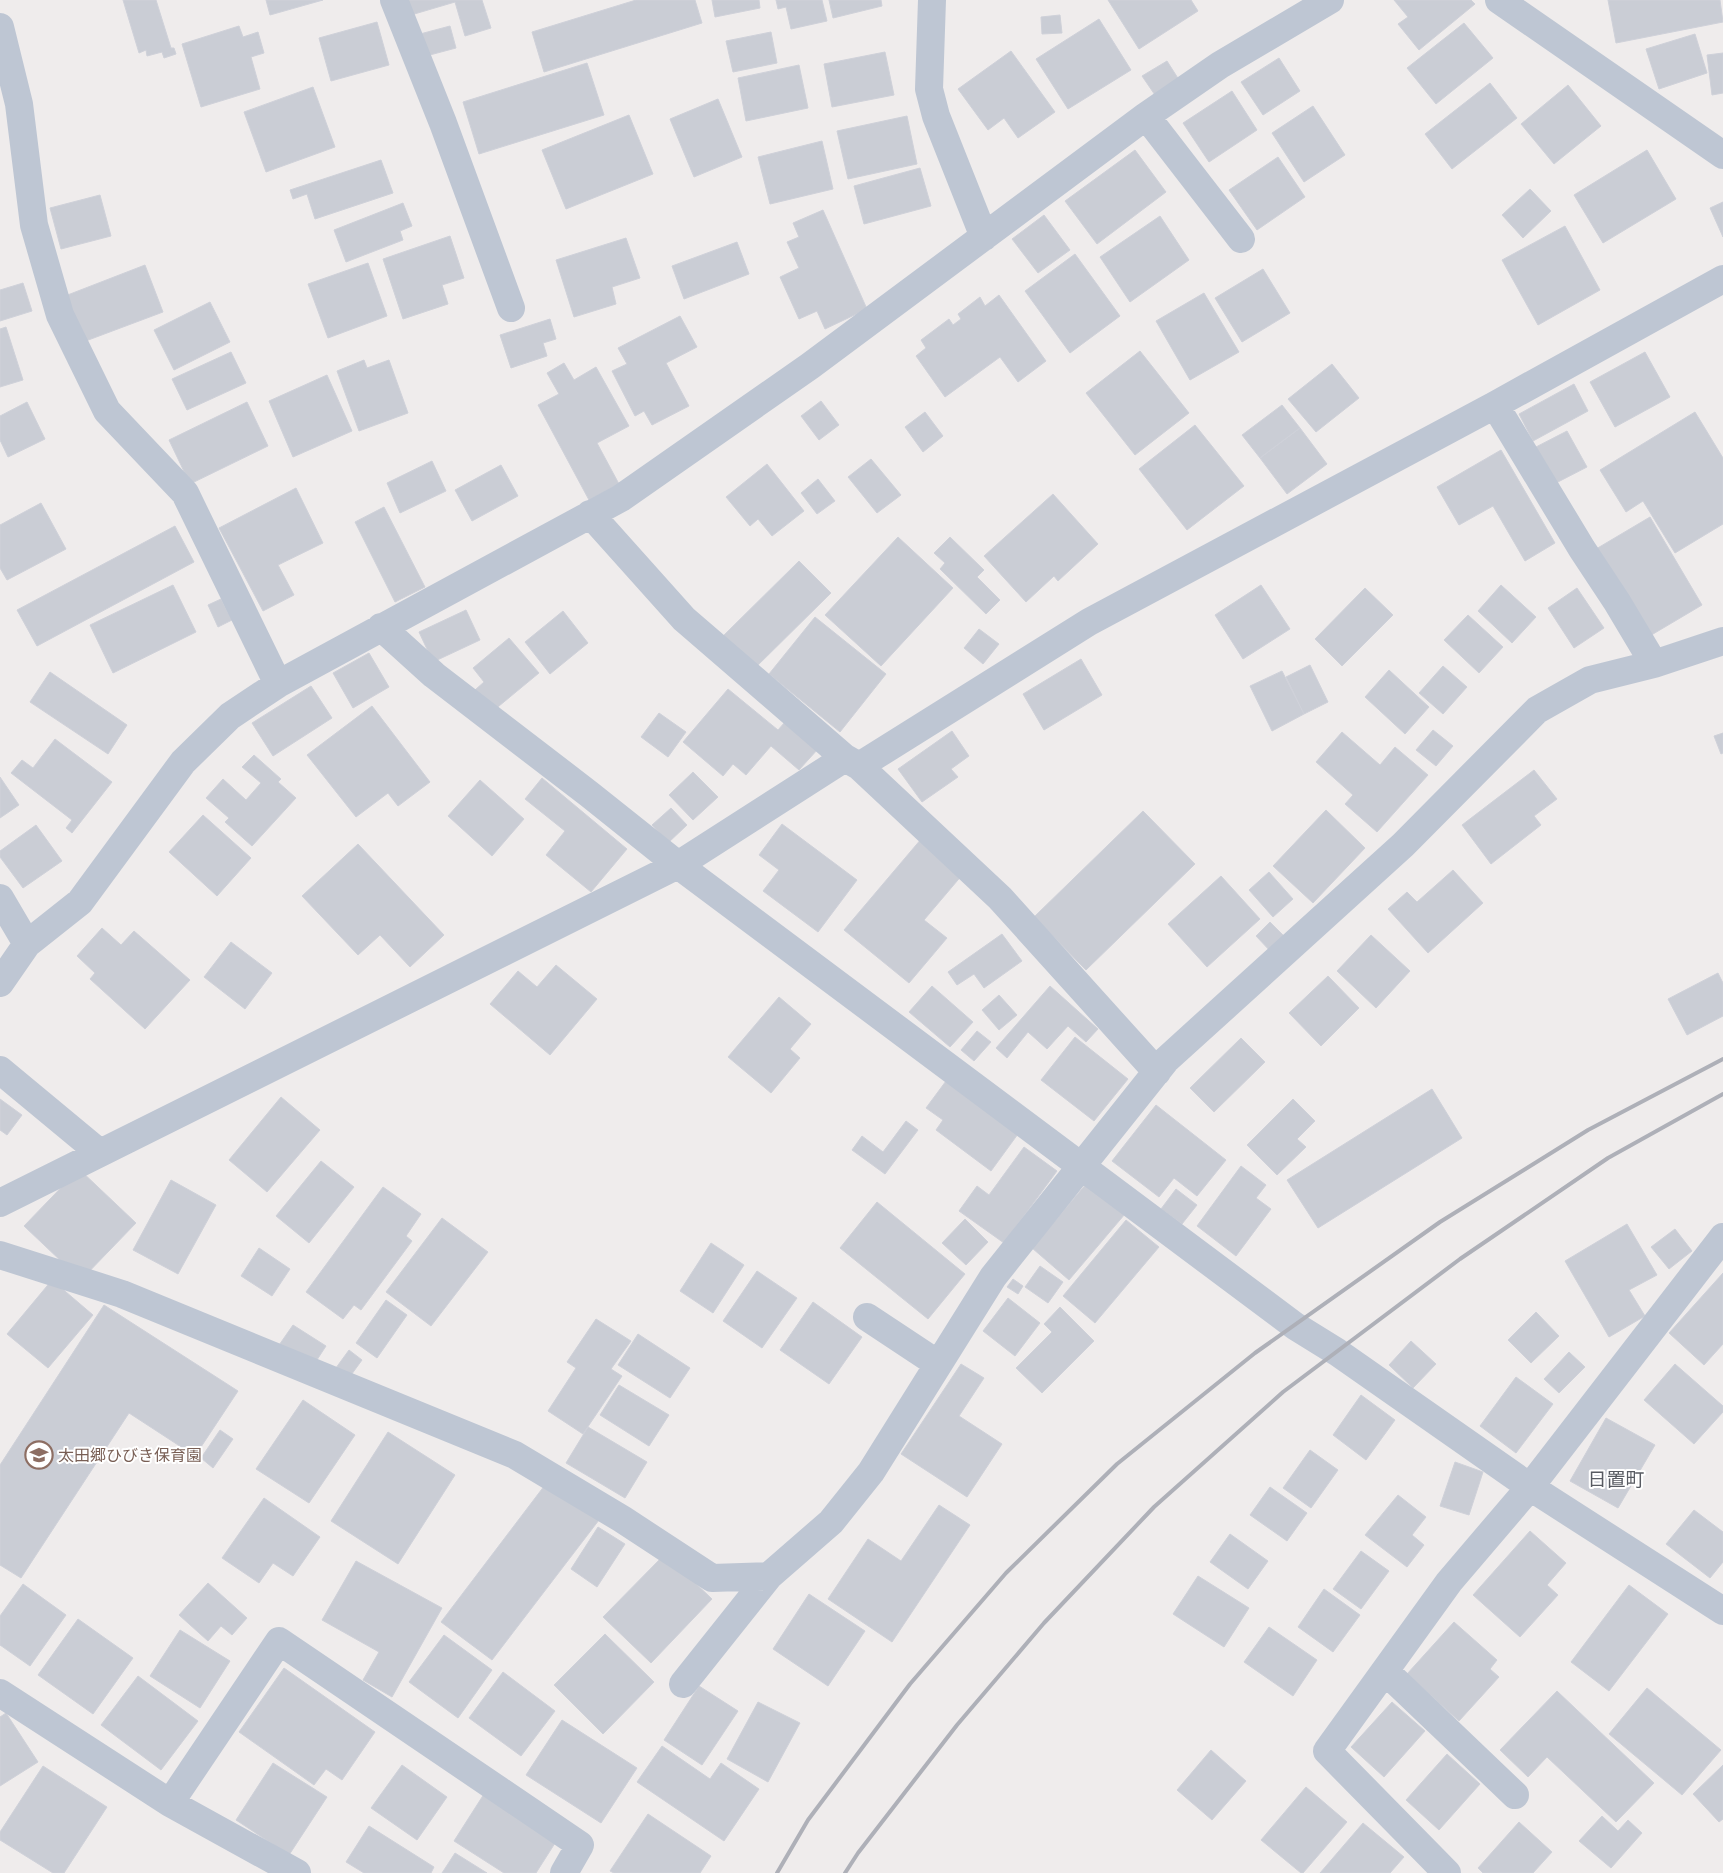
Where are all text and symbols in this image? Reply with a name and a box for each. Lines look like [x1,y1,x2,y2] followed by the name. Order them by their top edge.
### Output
[24,1440,54,1470] school or university icon: 太田郷ひびき保育園
[58,1444,202,1466] place label: 太田郷ひびき保育園
[1587,1466,1645,1492] district label: 日置町

